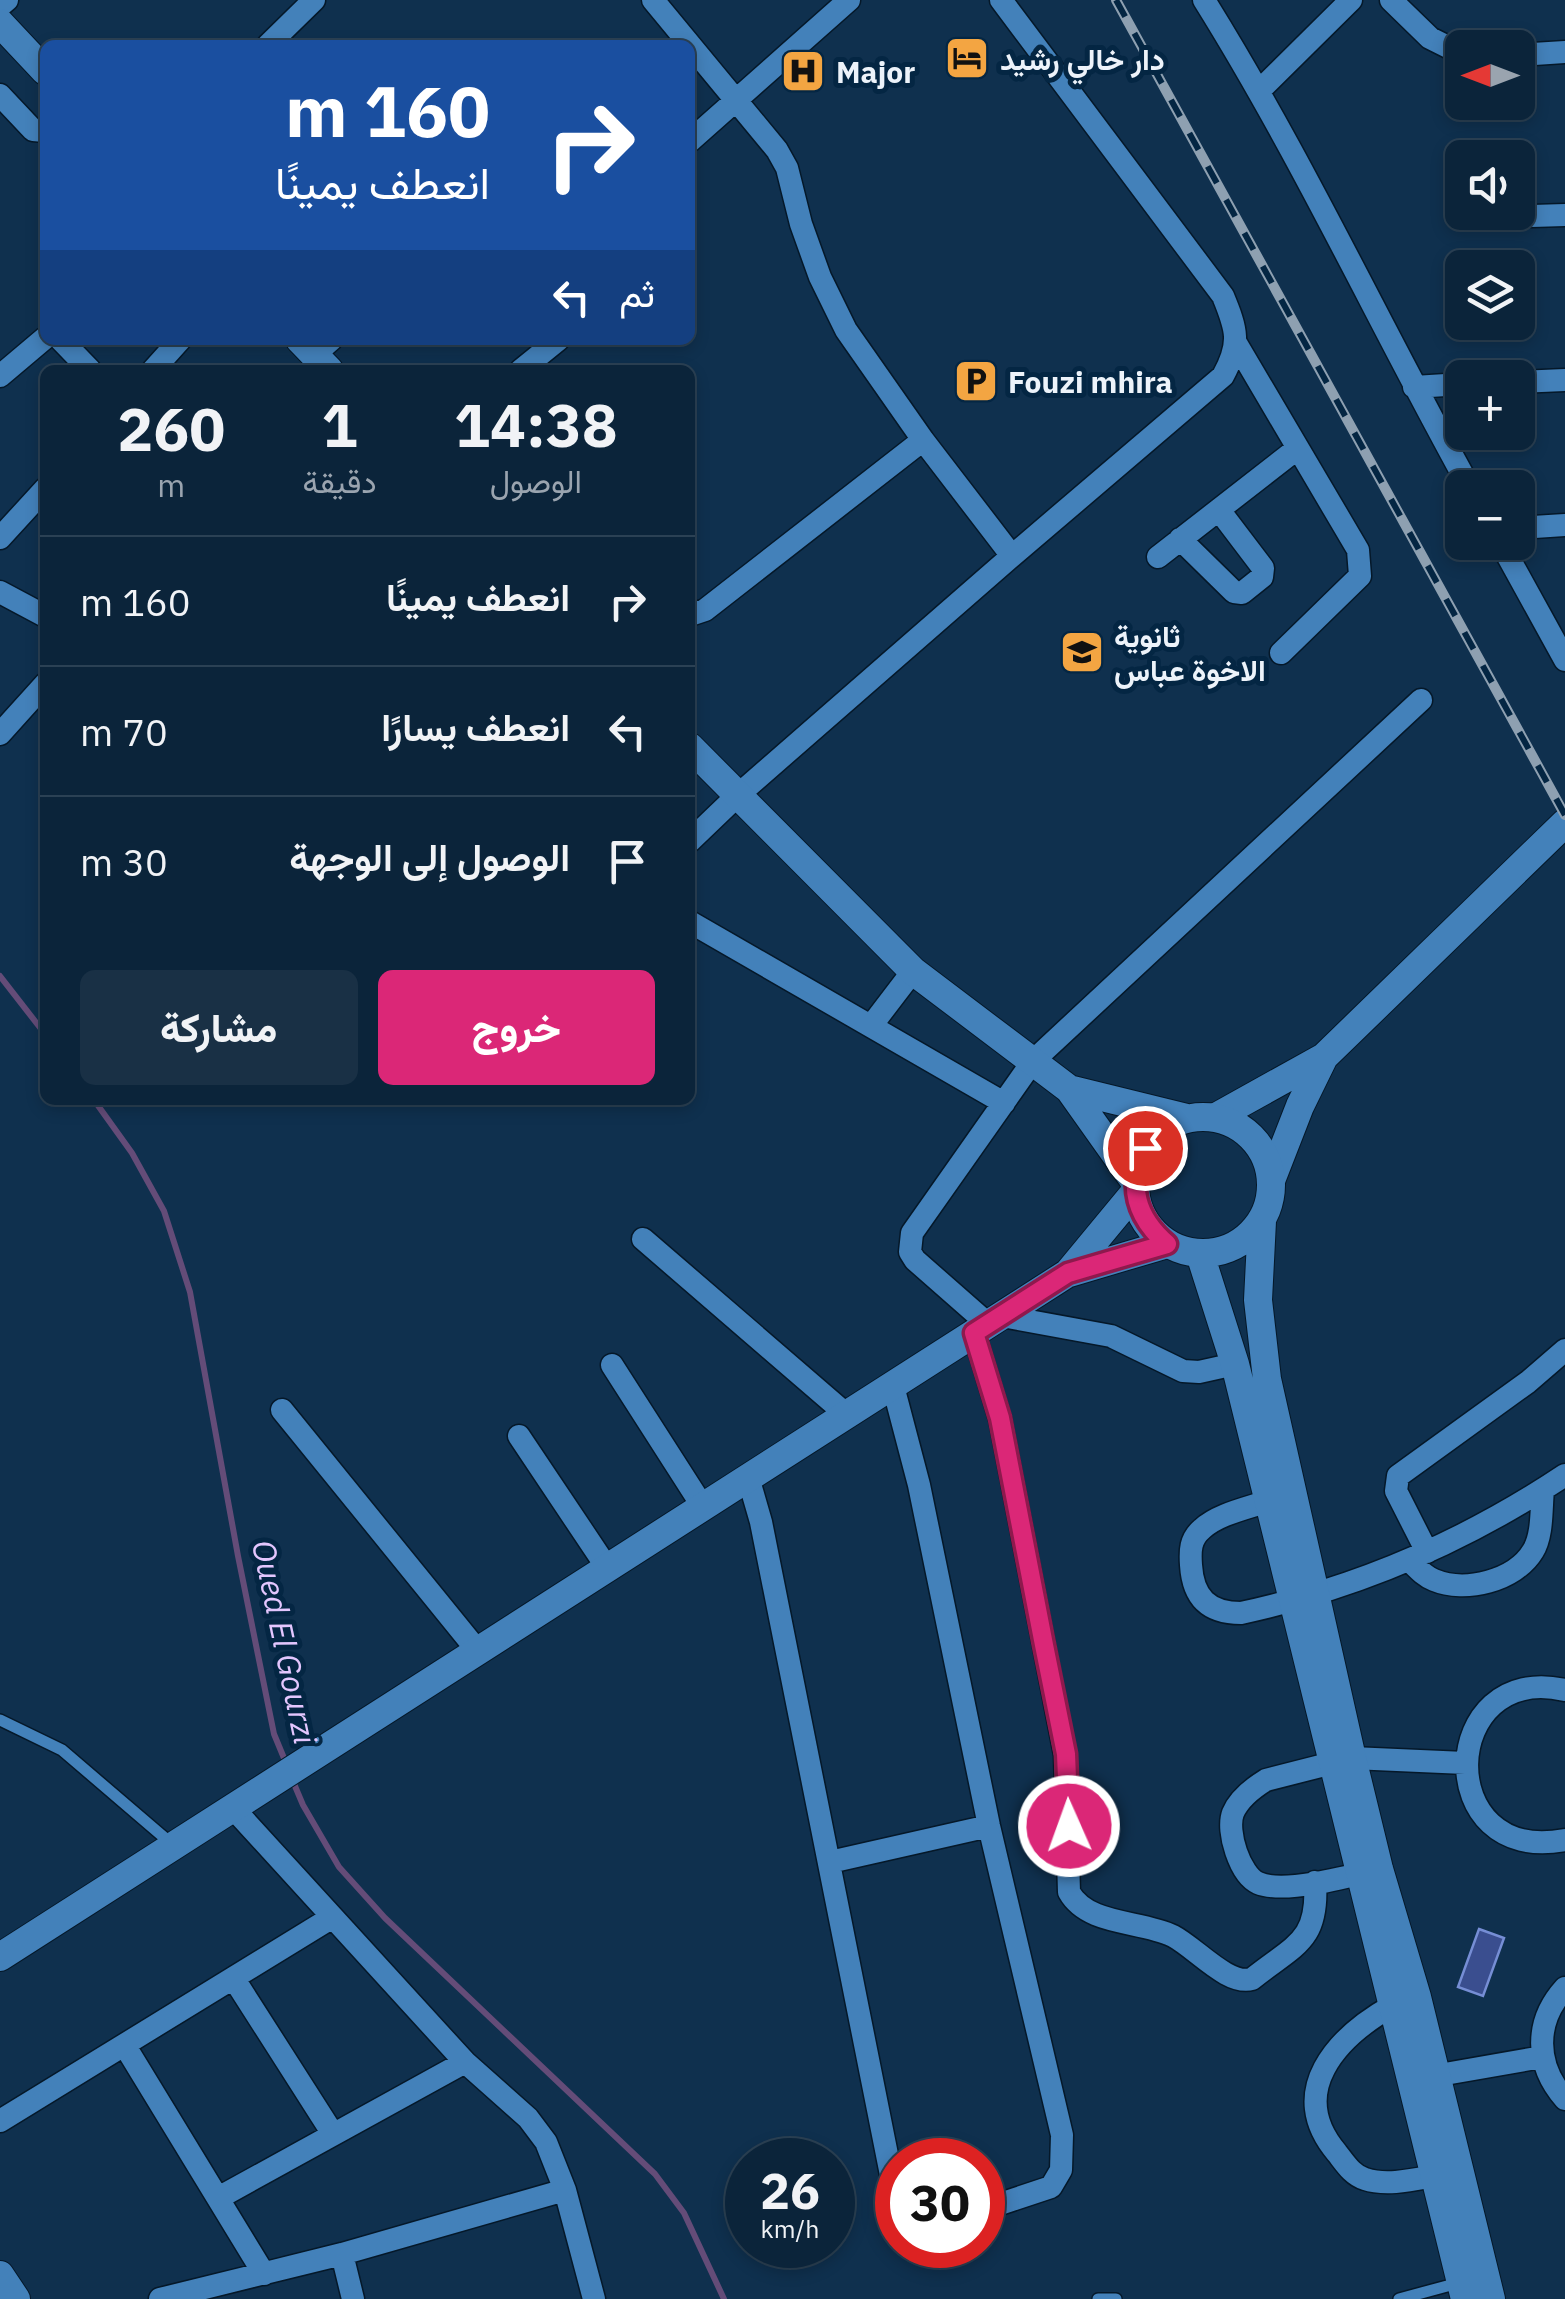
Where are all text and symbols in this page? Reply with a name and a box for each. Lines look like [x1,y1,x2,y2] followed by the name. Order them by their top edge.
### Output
[1445,30,1535,120] north arrow
[1445,30,1535,560] map controls
[944,35,990,81] hotel icon: دار خالي رشيد
[1000,39,1165,85] place label: دار خالي رشيد
[780,48,826,94] hospital icon: Major
[836,52,915,91] place label: Major
[285,65,490,156] text: 160 m
[525,80,655,210] icon: right
[1445,140,1535,230] button: sound
[275,153,490,211] text: انعطف يمينًا
[1445,250,1535,340] button: layers
[619,268,655,317] text: ثم
[544,270,599,325] icon: left
[953,358,999,404] parking icon: Fouzi mhira
[1445,360,1535,450] button: +
[1008,362,1173,401] place label: Fouzi mhira
[322,385,358,464] text: 1
[454,385,618,464] text: 14:38
[117,389,225,468] text: 260
[303,460,377,502] text: دقيقة
[490,460,582,502] text: الوصول
[157,464,185,506] text: m
[1445,470,1535,560] button: −
[386,572,570,621] text: انعطف يمينًا
[600,574,655,629] icon: right
[80,577,191,626] text: 160 m
[1114,616,1266,689] place label: ثانوية الاخوة عباس
[1059,629,1105,675] school or university icon: ثانوية الاخوة عباس
[381,702,570,751] text: انعطف يسارًا
[600,704,655,759] icon: left
[80,707,168,756] text: 70 m
[289,832,570,881] text: الوصول إلى الوجهة
[600,834,655,889] icon: arrive
[80,837,168,886] text: 30 m
[80,970,358,1085] button: مشاركة
[378,970,655,1085] button: خروج
[1103,1106,1188,1191] pin
[1118,1121,1173,1176] icon: arrive
[243,1536,327,1748] water label: Oued El Gourzi
[1017,1774,1121,1878] position arrow
[875,2138,1005,2268] speed limit sign: 30
[760,2158,820,2223] text: 26
[761,2212,819,2245] text: km/h

